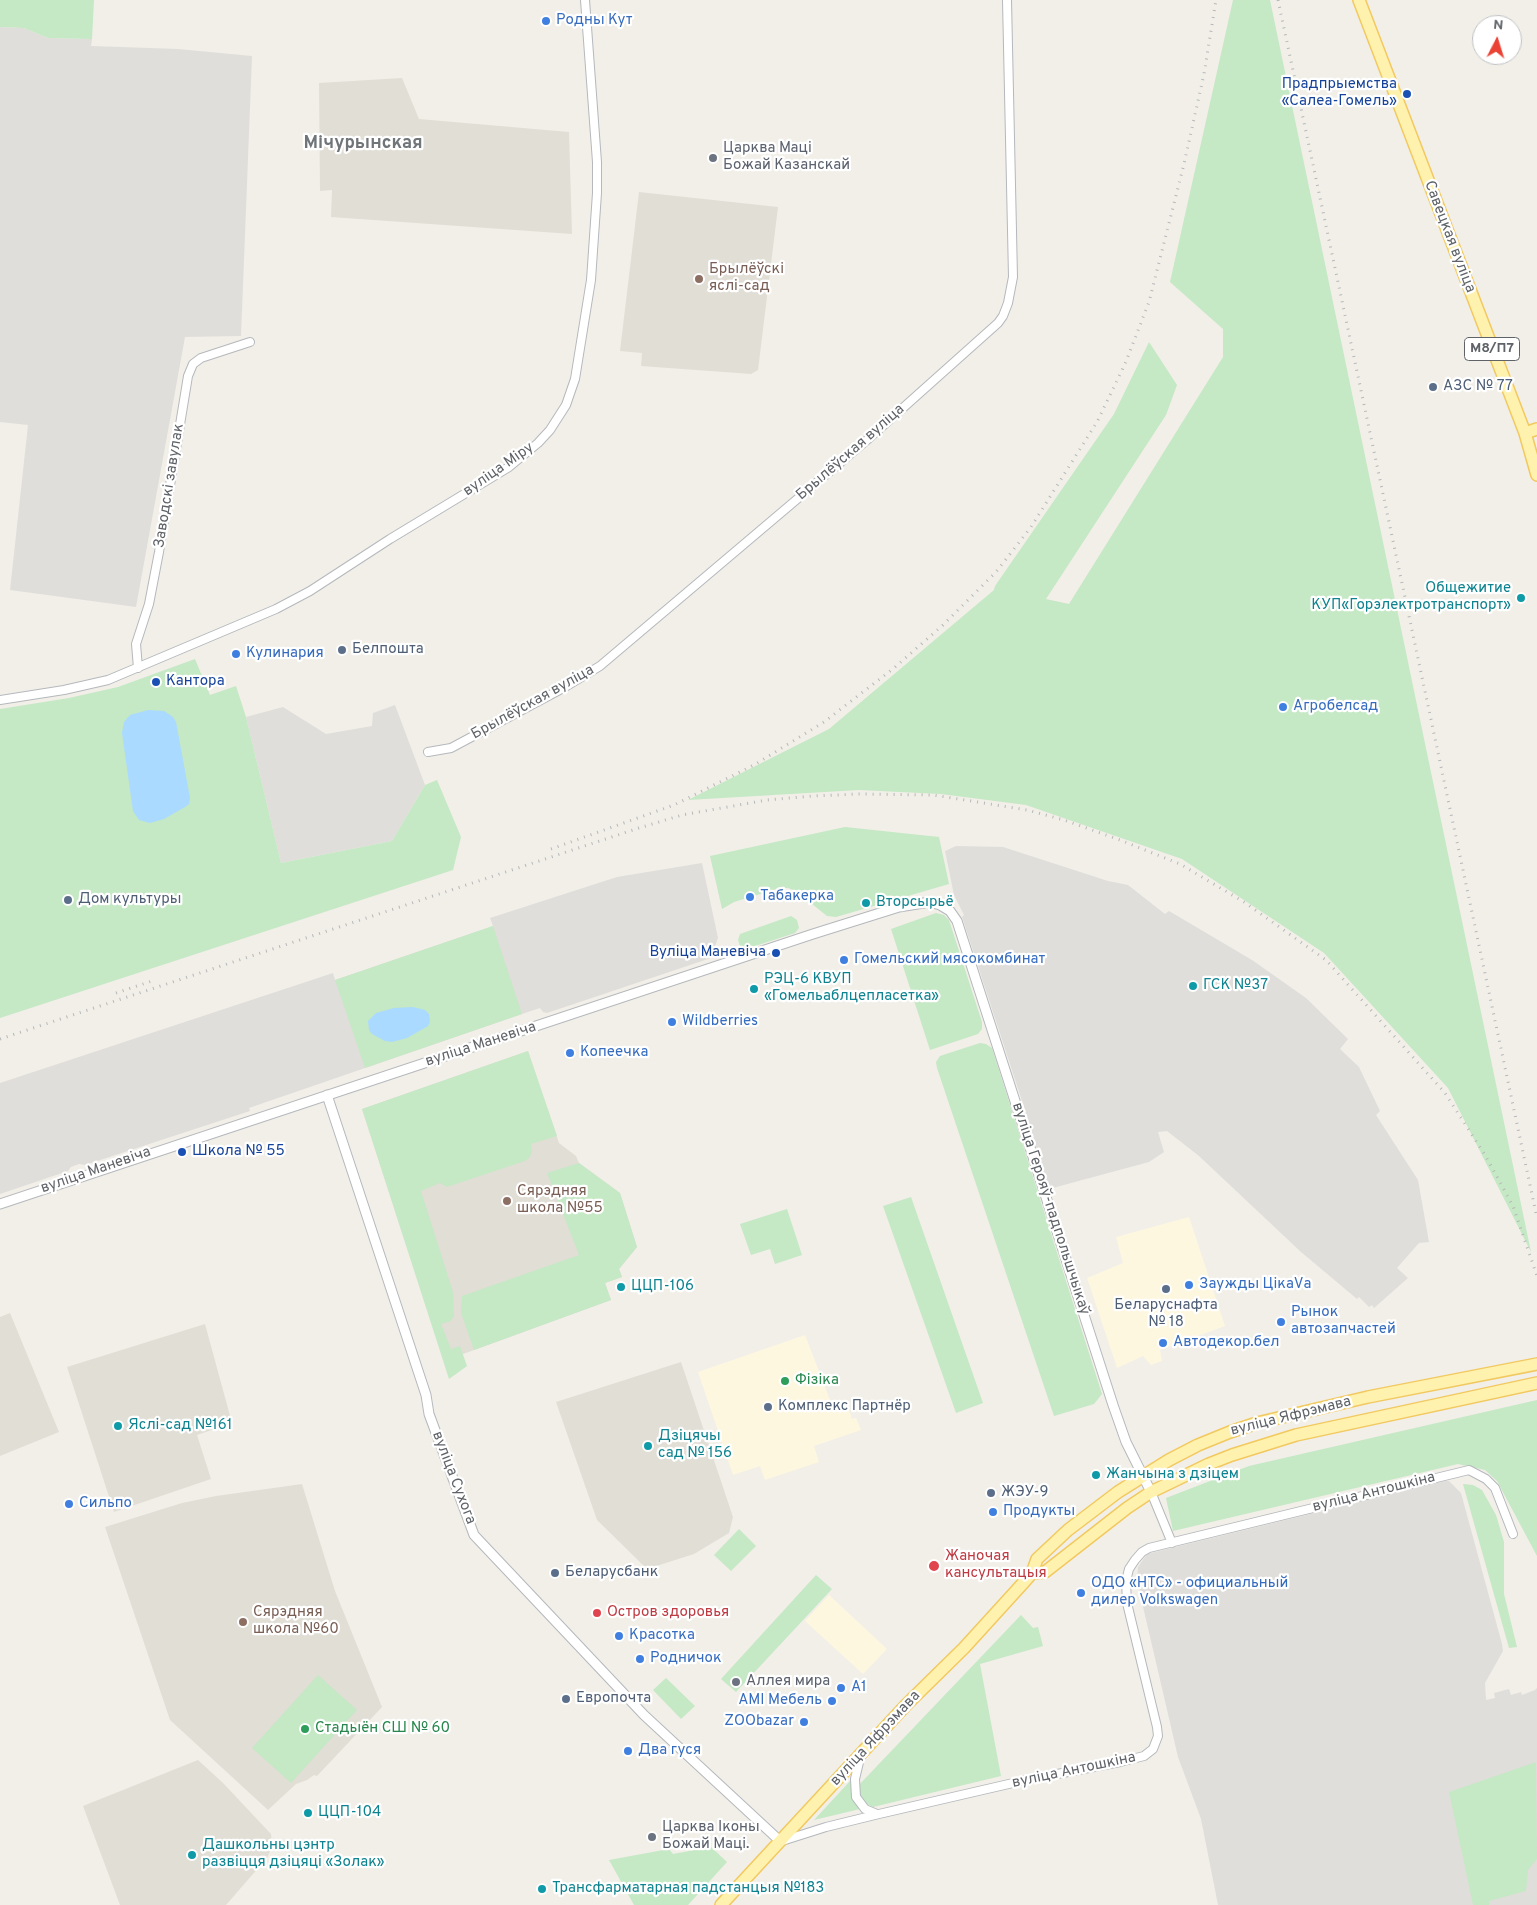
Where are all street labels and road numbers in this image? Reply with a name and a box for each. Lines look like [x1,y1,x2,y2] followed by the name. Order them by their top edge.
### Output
[1419,178,1479,296] street label: Савецкая вуліца
[1464,338,1520,360] road number: М8/П7
[793,401,909,505] street label: Брылёўская вуліца
[151,423,189,549] street label: Заводскі завулак
[460,439,538,501] street label: вуліца Міру
[469,662,597,744] street label: Брылёўская вуліца
[423,1019,539,1071] street label: вуліца Маневіча
[1007,1100,1093,1318] street label: вуліца Герояў-падпольшчыкаў
[38,1144,154,1198] street label: вуліца Маневіча
[1229,1393,1353,1441] street label: вуліца Яфрэмава
[427,1429,479,1527] street label: вуліца Сухога
[1311,1469,1437,1517] street label: вуліца Антошкіна
[827,1688,925,1790] street label: вуліца Яфрэмава
[1011,1749,1137,1793] street label: вуліца Антошкіна

